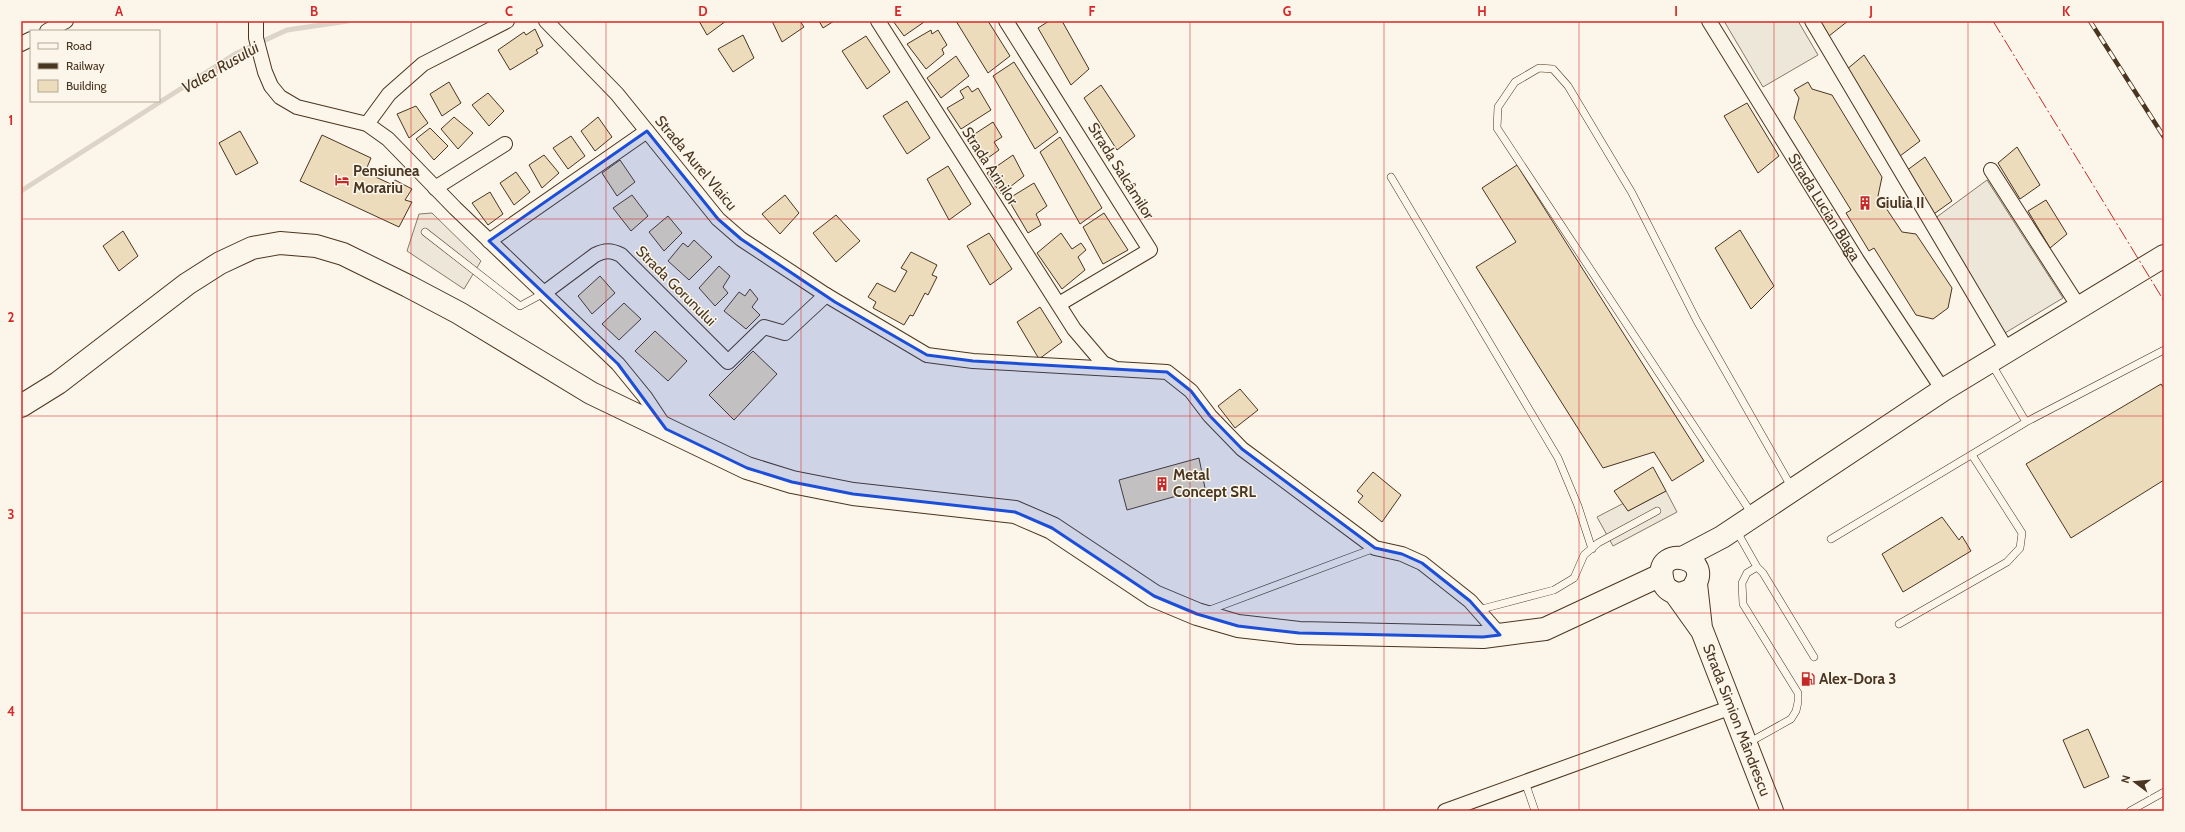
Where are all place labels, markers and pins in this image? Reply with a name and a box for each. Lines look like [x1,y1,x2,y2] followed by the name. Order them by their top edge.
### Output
[353,162,420,197] place label: Pensiunea Morariu
[334,172,350,188] hotel icon: Pensiunea Morariu
[1876,194,1925,212] place label: Giulia II
[1857,195,1873,211] building icon: Giulia II
[1173,466,1256,501] place label: Metal Concept SRL
[1154,476,1170,492] building icon: Metal Concept SRL
[1819,670,1896,688] place label: Alex-Dora 3
[1800,671,1816,687] fuel station icon: Alex-Dora 3

